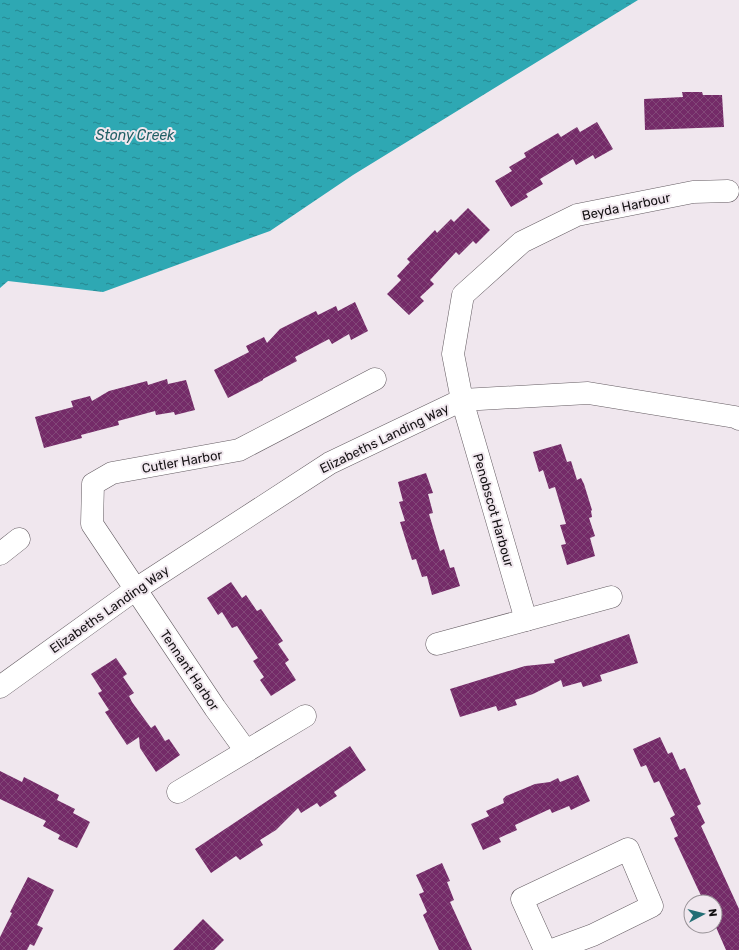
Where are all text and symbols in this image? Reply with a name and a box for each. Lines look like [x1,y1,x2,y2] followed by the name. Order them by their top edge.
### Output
[96,127,175,144] water label: Stony Creek
[580,190,672,223] street label: Beyda Harbour
[317,401,452,477] street label: Elizabeths Landing Way
[141,447,224,476] street label: Cutler Harbor
[470,452,517,569] street label: Penobscot Harbour
[47,563,172,657] street label: Elizabeths Landing Way
[157,627,222,714] street label: Tennant Harbor
[683,894,723,934] north arrow
[705,908,719,918] text: N

